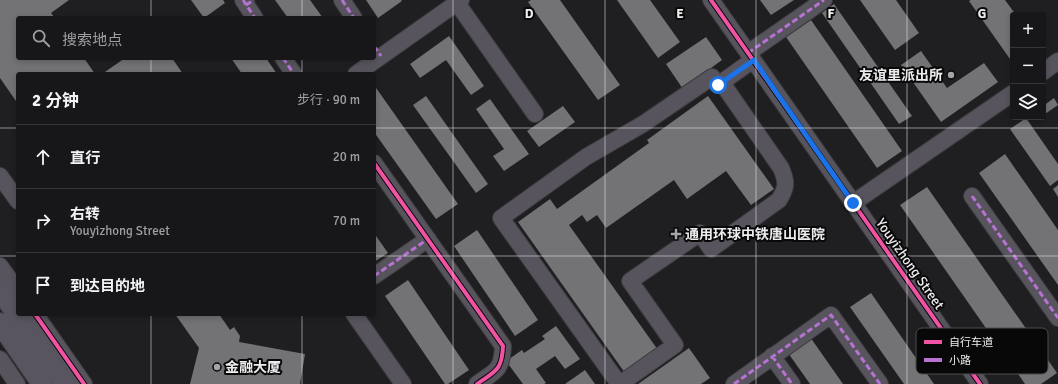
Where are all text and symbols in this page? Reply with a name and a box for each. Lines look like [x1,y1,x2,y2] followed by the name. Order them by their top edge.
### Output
[525,6,534,22] text: D
[676,6,684,22] text: E
[828,6,835,22] text: F
[978,6,986,22] text: G
[1010,12,1046,120] map controls
[1010,12,1046,48] button: +
[16,16,376,60] search box
[30,27,52,49] icon: search
[62,31,122,49] text: 搜索地点
[1010,48,1046,84] button: −
[859,67,943,84] place label: 友谊里派出所
[946,70,956,80] marker: 友谊里派出所
[709,76,727,94] route start
[1010,84,1046,120] button: layers
[32,90,79,111] text: 2 分钟
[297,92,360,108] text: 步行 · 90 m
[32,146,54,168] icon: ahead
[70,149,100,167] text: 直行
[333,149,360,165] text: 20 m
[844,194,862,212] route end
[70,205,100,223] text: 右转
[32,210,54,232] icon: right
[333,213,360,229] text: 70 m
[872,215,948,313] street label: Youyizhong Street
[70,223,170,239] text: Youyizhong Street
[685,226,825,243] place label: 通用环球中铁唐山医院
[670,228,682,240] marker: 通用环球中铁唐山医院
[32,274,54,296] icon: arrive
[70,277,145,295] text: 到达目的地
[916,328,1048,374] legend
[949,336,993,349] text: 自行车道
[949,354,971,367] text: 小路
[225,359,281,376] place label: 金融大厦
[212,362,222,372] marker: 金融大厦

